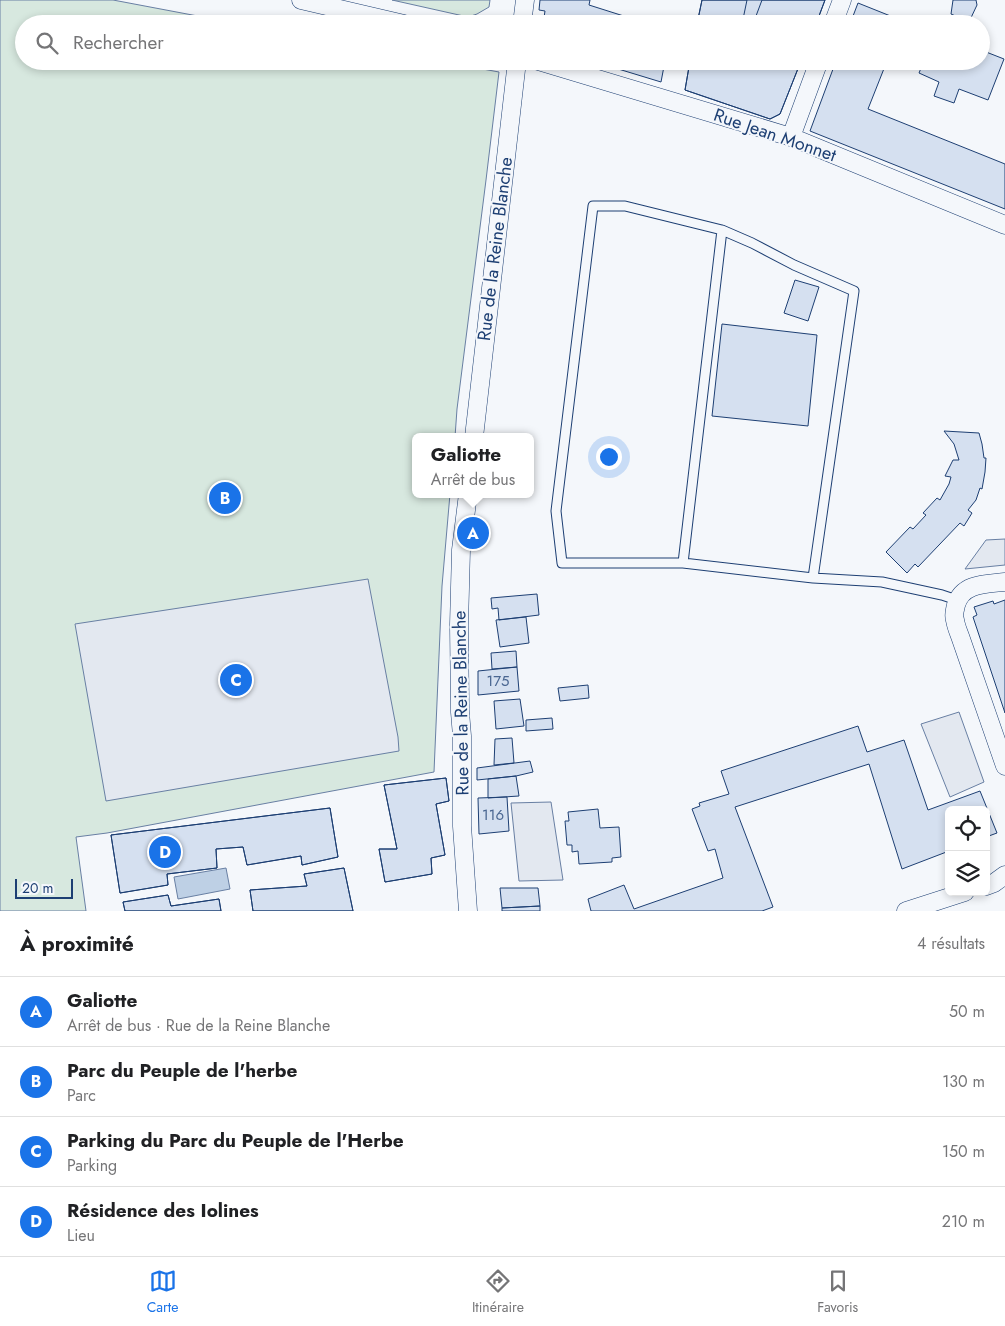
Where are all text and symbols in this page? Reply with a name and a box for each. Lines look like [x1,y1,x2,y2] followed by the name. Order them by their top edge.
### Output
[15,15,990,70] search box
[33,29,61,57] icon: search
[73,29,164,56] text: Rechercher
[710,102,840,168] street label: Rue Jean Monnet
[471,156,519,342] street label: Rue de la Reine Blanche
[412,433,534,498] popup
[431,441,501,468] text: Galiotte
[596,444,622,470] your location
[431,468,515,491] text: Arrêt de bus
[209,479,241,517] pin: B
[457,514,489,552] pin: A
[446,610,476,796] street label: Rue de la Reine Blanche
[220,661,252,699] pin: C
[486,670,510,692] house number: 175
[482,804,504,826] house number: 116
[945,806,990,896] map controls
[945,806,990,851] button: locate
[149,833,181,871] pin: D
[945,851,990,896] button: layers
[15,876,72,899] scale bar
[22,878,54,898] text: 20 m
[20,929,134,959] text: À proximité
[917,932,985,955] text: 4 résultats
[67,987,137,1014] text: Galiotte
[30,1000,42,1023] text: A
[949,1000,985,1023] text: 50 m
[67,1014,330,1037] text: Arrêt de bus · Rue de la Reine Blanche
[67,1057,297,1084] text: Parc du Peuple de l'herbe
[31,1070,41,1093] text: B
[942,1070,985,1093] text: 130 m
[67,1084,96,1107] text: Parc
[67,1127,404,1154] text: Parking du Parc du Peuple de l'Herbe
[30,1140,42,1163] text: C
[942,1140,985,1163] text: 150 m
[67,1154,117,1177] text: Parking
[67,1197,259,1224] text: Résidence des Iolines
[30,1210,42,1233] text: D
[942,1210,985,1233] text: 210 m
[67,1224,95,1247] text: Lieu
[147,1267,178,1317] tab: Carte
[472,1267,524,1317] tab: Itinéraire
[817,1267,858,1317] tab: Favoris

